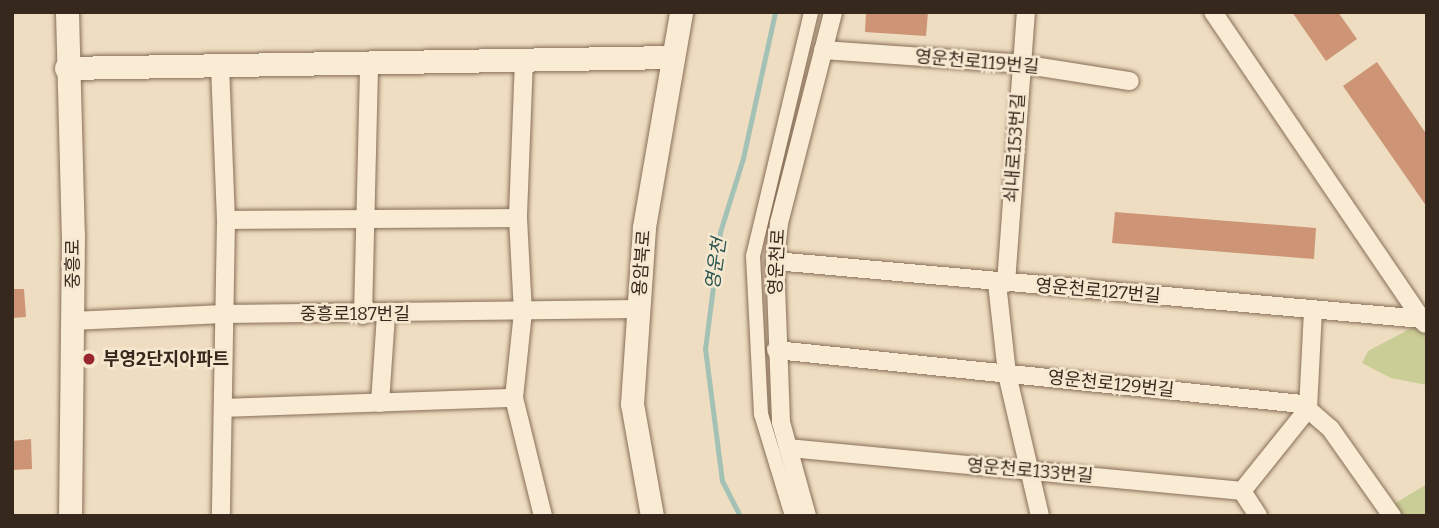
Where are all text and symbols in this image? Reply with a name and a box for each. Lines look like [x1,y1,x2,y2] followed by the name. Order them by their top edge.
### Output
[914,46,1040,78] street label: 영운천로119번길
[1000,93,1030,203] street label: 쇠내로153번길
[764,228,790,296] street label: 영운천로
[629,229,655,297] street label: 용암북로
[701,236,731,292] water label: 영운천
[62,239,84,289] street label: 중흥로
[1035,275,1161,307] street label: 영운천로127번길
[300,303,410,325] street label: 중흥로187번길
[103,348,229,370] place label: 부영2단지아파트
[81,351,97,367] marker: 부영2단지아파트
[1047,367,1175,401] street label: 영운천로129번길
[966,455,1094,487] street label: 영운천로133번길

